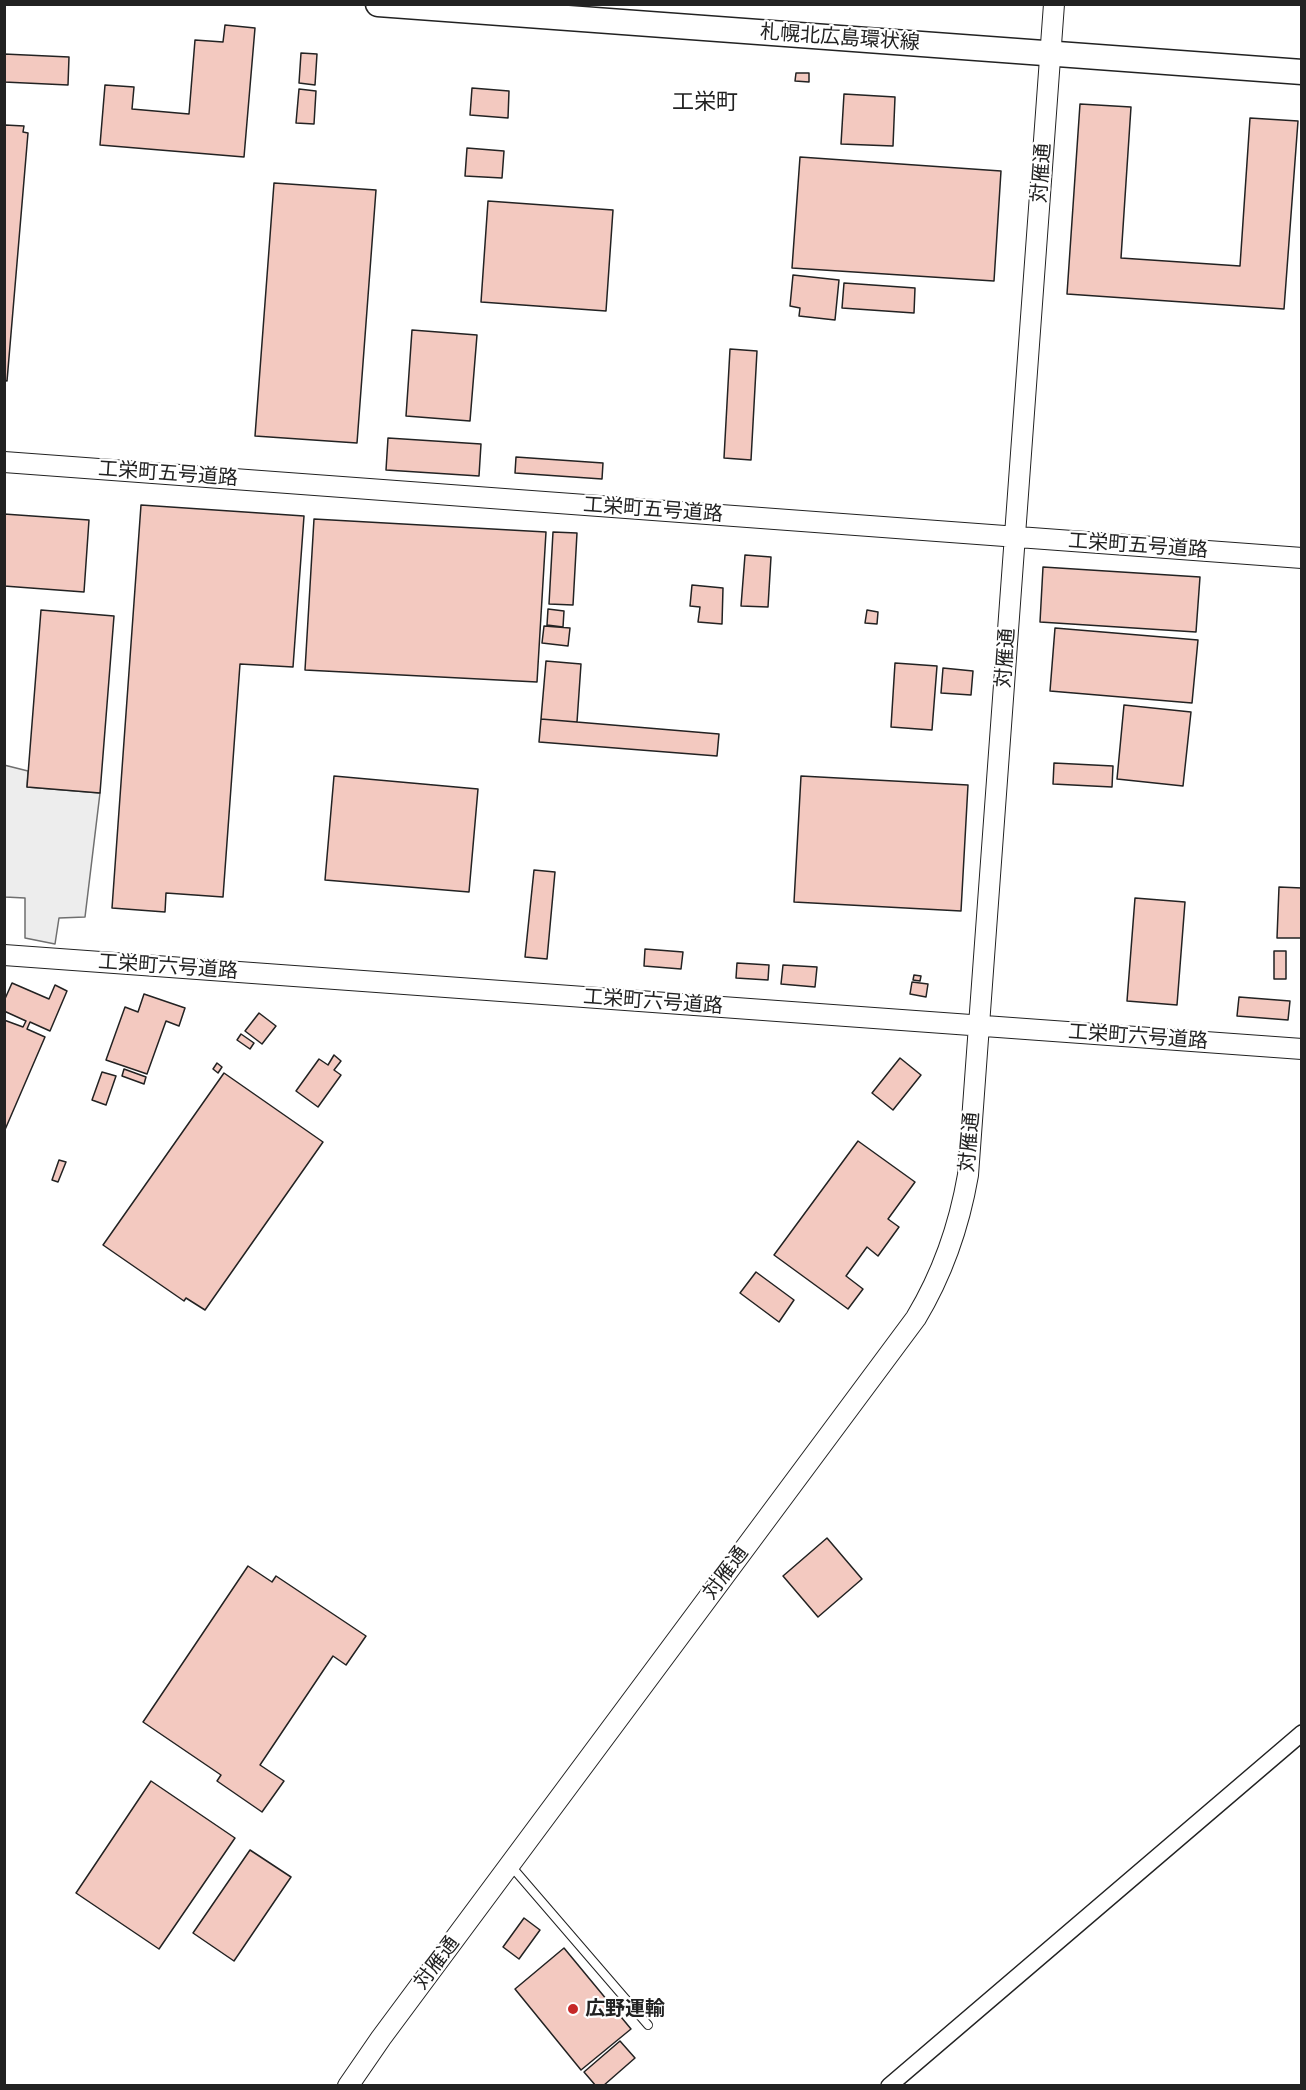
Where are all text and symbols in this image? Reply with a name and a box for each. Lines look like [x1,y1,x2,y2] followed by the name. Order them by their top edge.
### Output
[759,20,921,56] street label: 札幌北広島環状線
[672,90,738,116] district label: 工栄町
[1028,142,1056,204] street label: 対雁通
[97,457,239,491] street label: 工栄町五号道路
[582,493,724,527] street label: 工栄町五号道路
[1067,529,1209,563] street label: 工栄町五号道路
[992,627,1020,689] street label: 対雁通
[97,950,239,984] street label: 工栄町六号道路
[582,985,724,1019] street label: 工栄町六号道路
[1067,1020,1209,1054] street label: 工栄町六号道路
[955,1111,985,1173] street label: 対雁通
[698,1542,754,1604] street label: 対雁通
[409,1932,465,1994] street label: 対雁通
[585,1997,665,2021] place label: 広野運輸
[566,2002,580,2016] marker: 広野運輸

